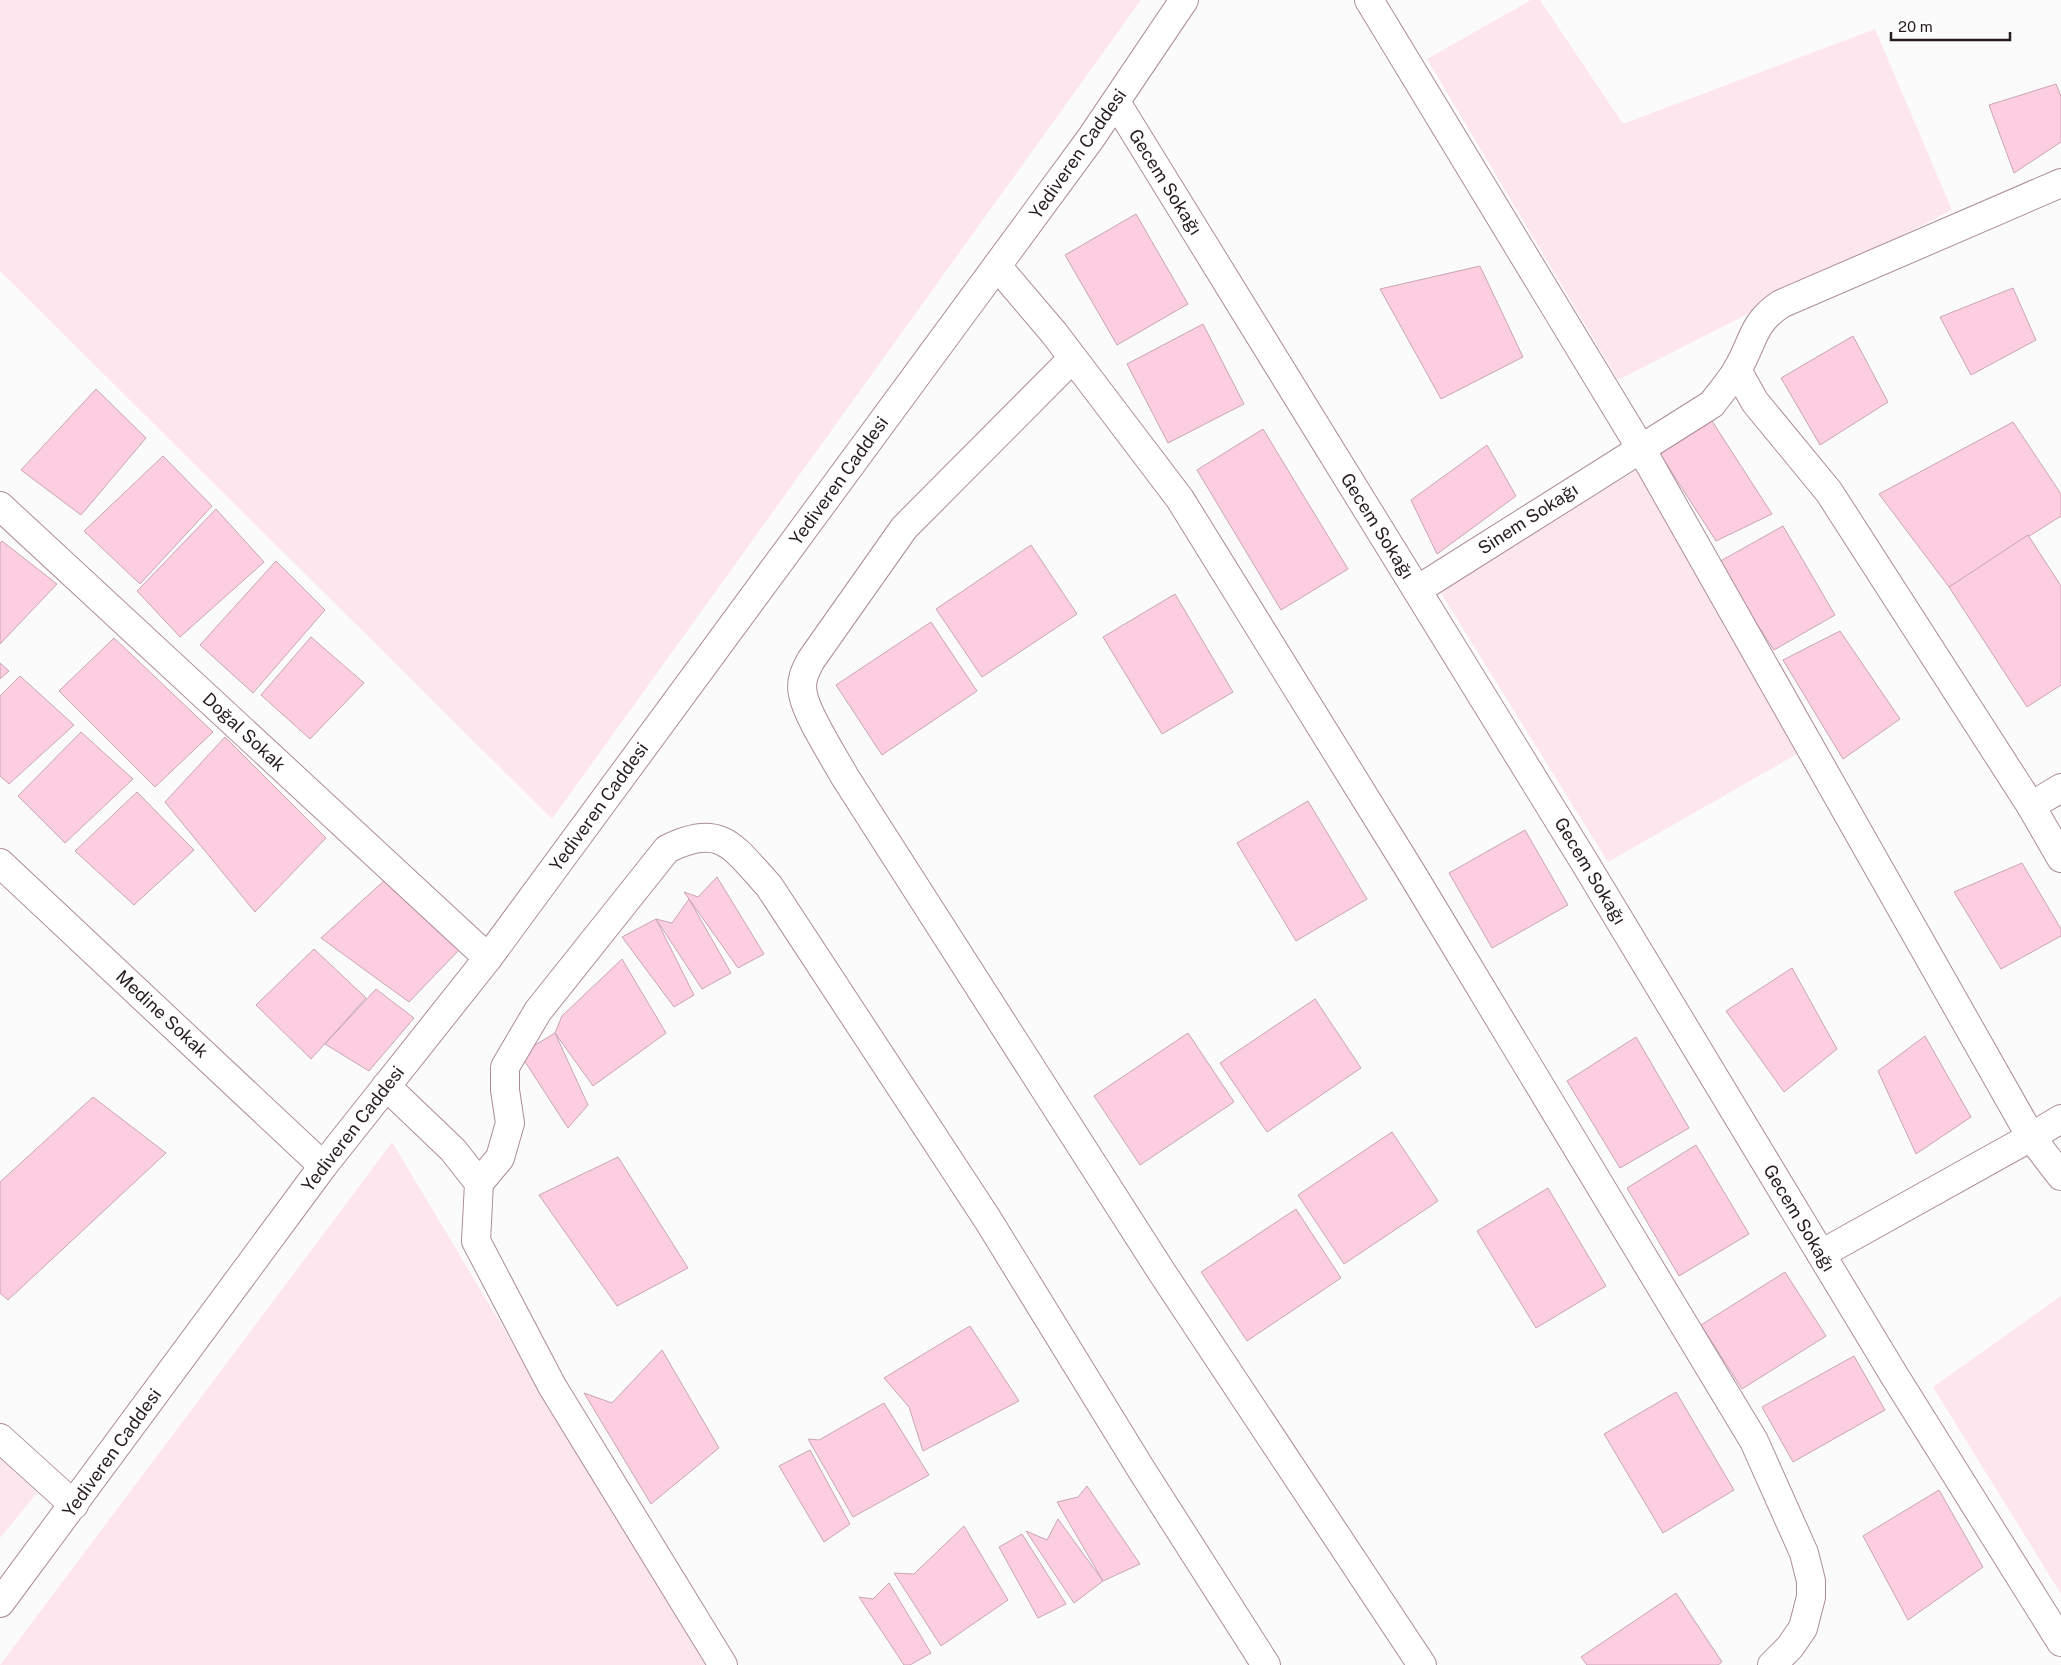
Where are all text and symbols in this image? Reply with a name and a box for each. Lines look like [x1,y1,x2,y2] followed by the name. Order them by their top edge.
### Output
[1891,10,2010,42] scale bar
[1898,18,1933,35] text: 20 m
[1025,85,1130,223] street label: Yediveren Caddesi
[1124,125,1206,239] street label: Gecem Sokağı
[785,412,892,549] street label: Yediveren Caddesi
[1336,469,1418,583] street label: Gecem Sokağı
[1474,479,1582,559] street label: Sinem Sokağı
[199,688,290,775] street label: Doğal Sokak
[545,738,652,875] street label: Yediveren Caddesi
[1550,814,1631,928] street label: Gecem Sokağı
[112,966,213,1062] street label: Medine Sokak
[297,1062,408,1196] street label: Yediveren Caddesi
[1759,1161,1840,1275] street label: Gecem Sokağı
[58,1384,165,1521] street label: Yediveren Caddesi

